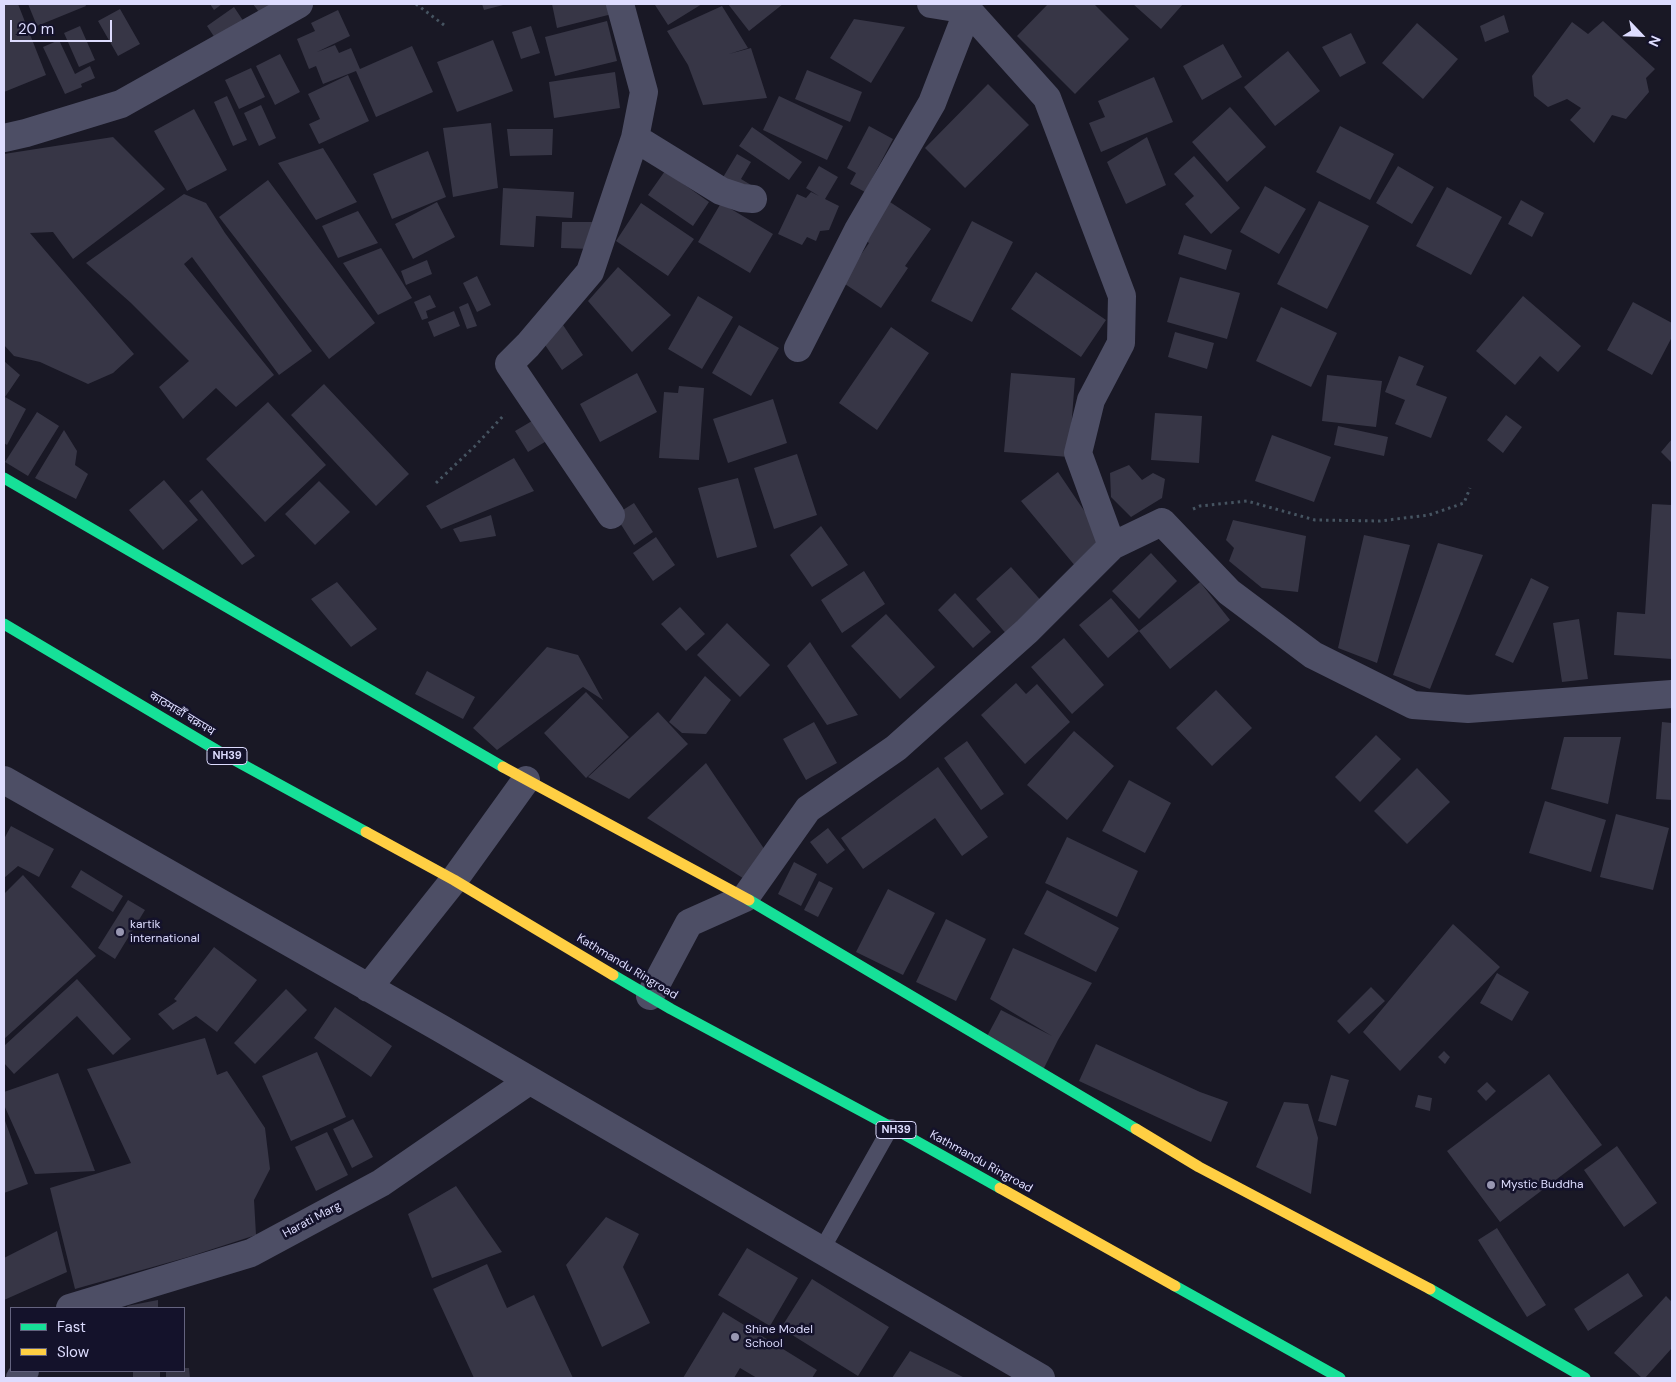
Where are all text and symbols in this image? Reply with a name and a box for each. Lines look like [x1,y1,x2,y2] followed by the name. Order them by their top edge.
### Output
[12,10,115,42] scale bar
[1616,10,1666,60] north arrow
[18,19,54,39] text: 20 m
[1644,33,1665,49] text: N
[147,689,217,739] street label: काठमाडाैँ चक्रपथ
[207,748,247,764] road number: NH39
[130,918,200,946] place label: kartik international
[114,926,126,938] marker: kartik international
[574,931,680,1003] street label: Kathmandu Ringroad
[876,1122,916,1138] road number: NH39
[927,1128,1035,1196] street label: Kathmandu Ringroad
[1501,1178,1583,1192] place label: Mystic Buddha
[1485,1179,1497,1191] marker: Mystic Buddha
[280,1199,344,1241] street label: Harati Marg
[10,1307,185,1372] legend
[57,1317,86,1337] text: Fast
[745,1323,813,1351] place label: Shine Model School
[729,1331,741,1343] marker: Shine Model School
[57,1342,89,1362] text: Slow

